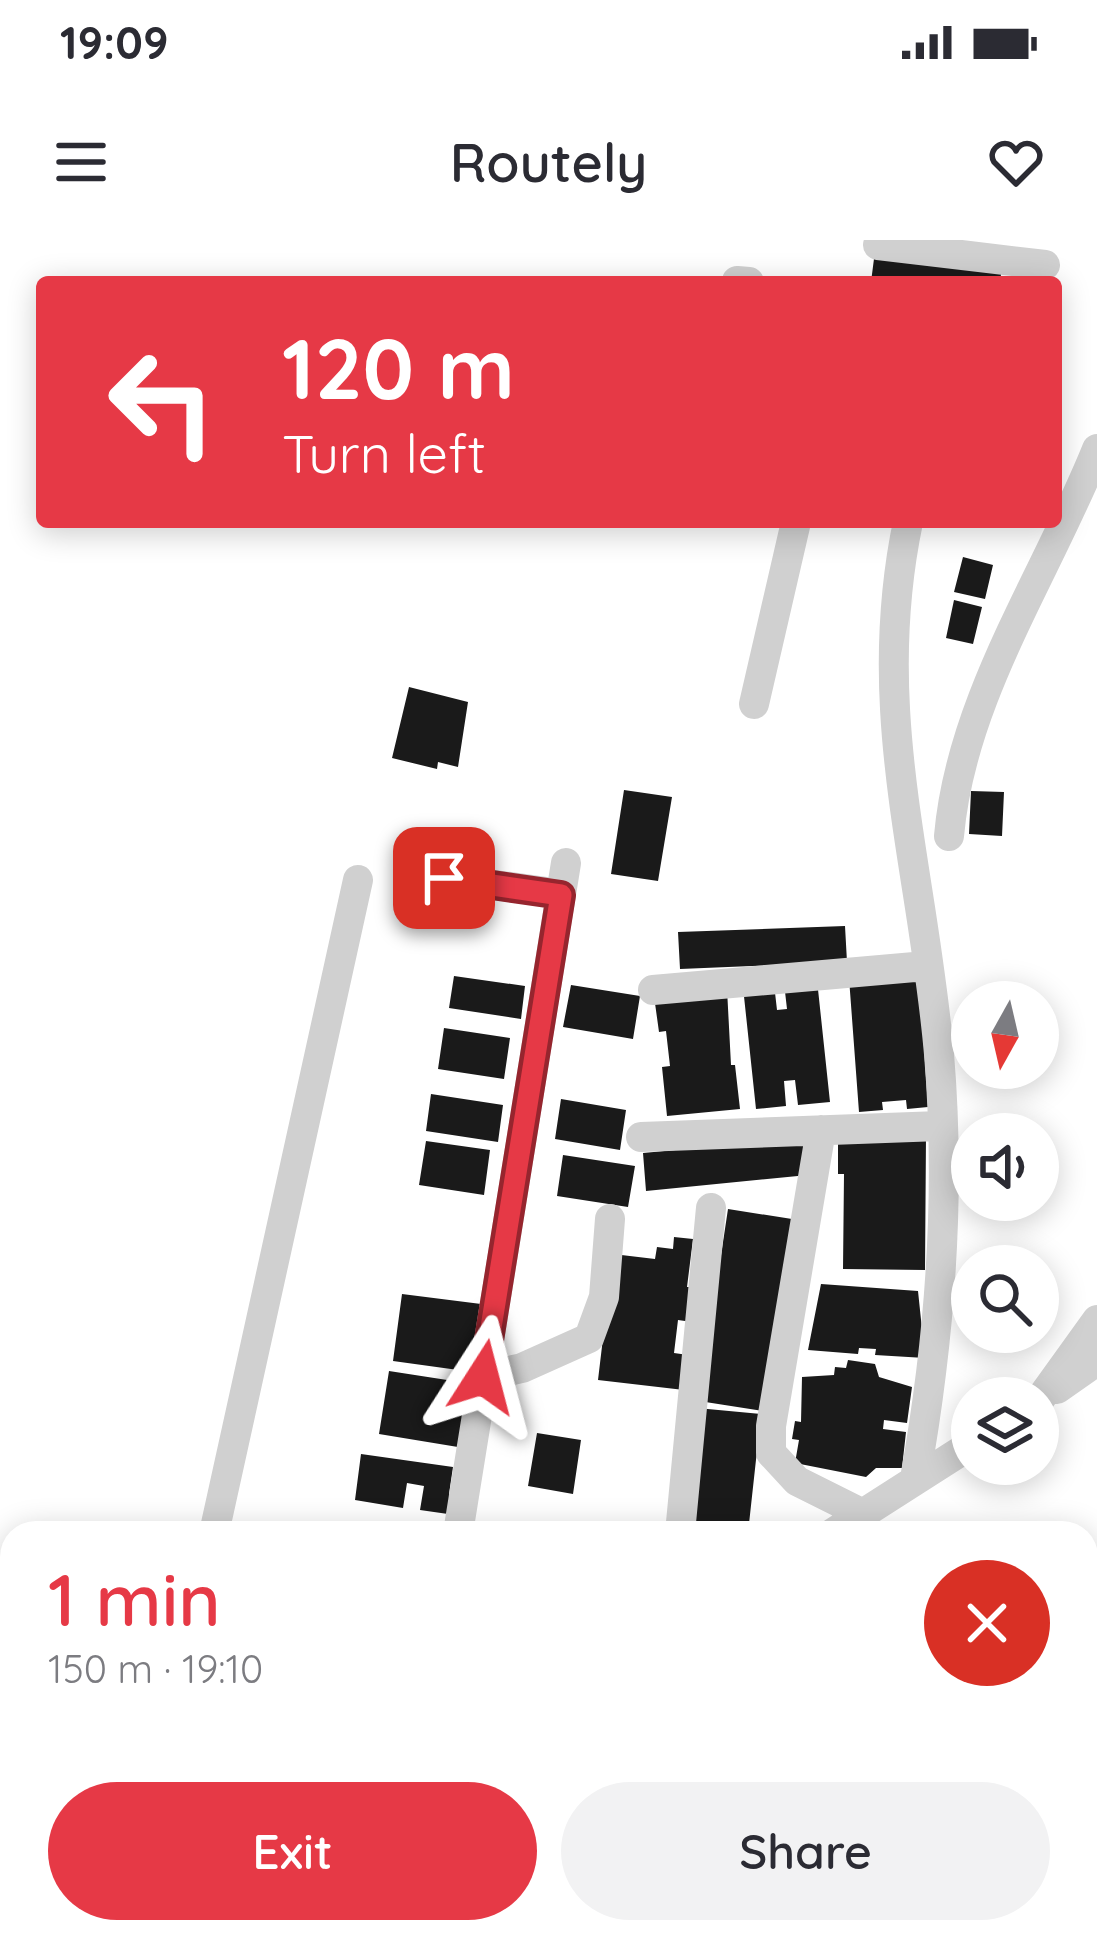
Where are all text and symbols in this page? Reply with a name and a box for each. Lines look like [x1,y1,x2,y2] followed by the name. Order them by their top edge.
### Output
[60,14,169,70] text: 19:09
[450,128,647,196] text: Routely
[48,129,114,195] icon: menu
[983,129,1049,195] icon: heart
[282,315,515,420] text: 120 m
[84,324,240,480] icon: left
[282,419,486,487] text: Turn left
[393,827,495,929] pin
[411,845,477,911] icon: arrive
[951,981,1059,1089] north arrow
[951,981,1059,1485] map controls
[951,1113,1059,1221] button: sound
[951,1245,1059,1353] button: search
[420,1314,546,1440] position arrow
[951,1377,1059,1485] button: layers
[48,1554,221,1644] text: 1 min
[924,1560,1050,1686] button: close
[48,1644,263,1693] text: 150 m · 19:10
[48,1782,537,1920] button: Exit
[561,1782,1050,1920] button: Share

